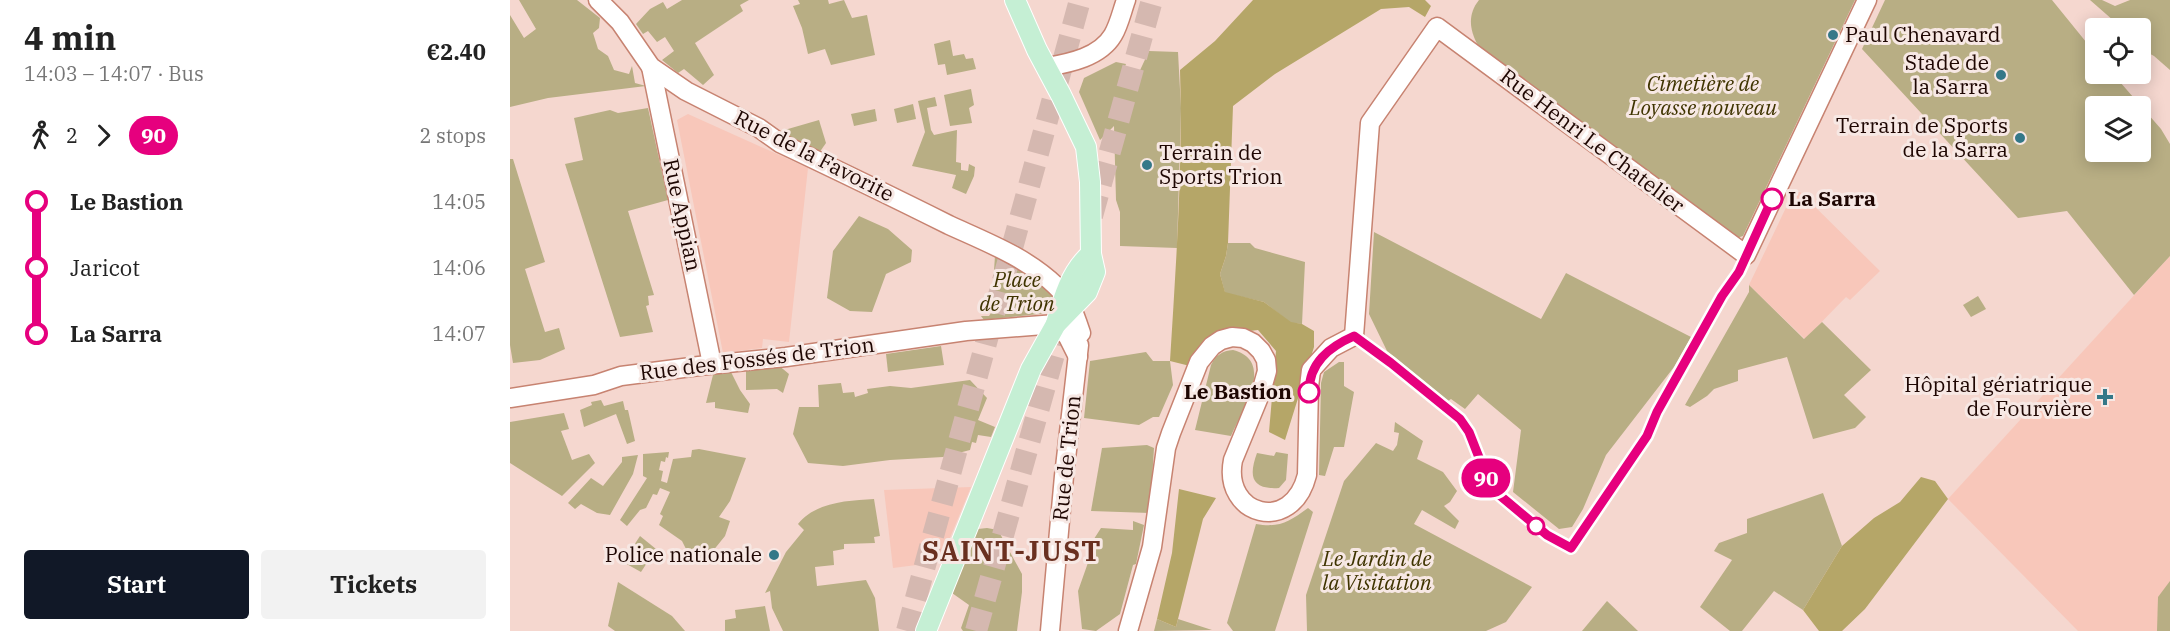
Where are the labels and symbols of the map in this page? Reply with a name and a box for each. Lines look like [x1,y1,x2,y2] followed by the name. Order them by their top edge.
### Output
[1845,20,2001,48] place label: Paul Chenavard
[1826,28,1840,42] marker: Paul Chenavard
[1905,48,1989,100] place label: Stade de la Sarra
[1495,62,1691,219] street label: Rue Henri Le Chatelier
[1994,68,2008,82] marker: Stade de la Sarra
[1628,69,1777,121] park label: Cimetière de Loyasse nouveau
[730,103,899,207] street label: Rue de la Favorite
[1836,111,2008,163] place label: Terrain de Sports de la Sarra
[2013,131,2027,145] marker: Terrain de Sports de la Sarra
[1159,138,1283,190] place label: Terrain de Sports Trion
[657,156,709,274] street label: Rue Appian
[1140,158,1154,172] marker: Terrain de Sports Trion
[1788,184,1876,212] place label: La Sarra
[1761,188,1783,210] marker: La Sarra
[979,265,1055,317] park label: Place de Trion
[638,330,876,386] street label: Rue des Fossés de Trion
[1904,370,2092,422] place label: Hôpital gériatrique de Fourvière
[1184,377,1292,405] place label: Le Bastion
[1298,381,1320,403] marker: Le Bastion
[2096,388,2114,406] marker: Hôpital gériatrique de Fourvière
[1045,393,1087,522] street label: Rue de Trion
[1459,458,1513,498] line badge: 90
[1527,517,1545,535] unlabelled marker
[922,533,1102,568] district label: SAINT-JUST
[605,540,762,568] place label: Police nationale
[1321,544,1432,596] park label: Le Jardin de la Visitation
[767,548,781,562] marker: Police nationale

